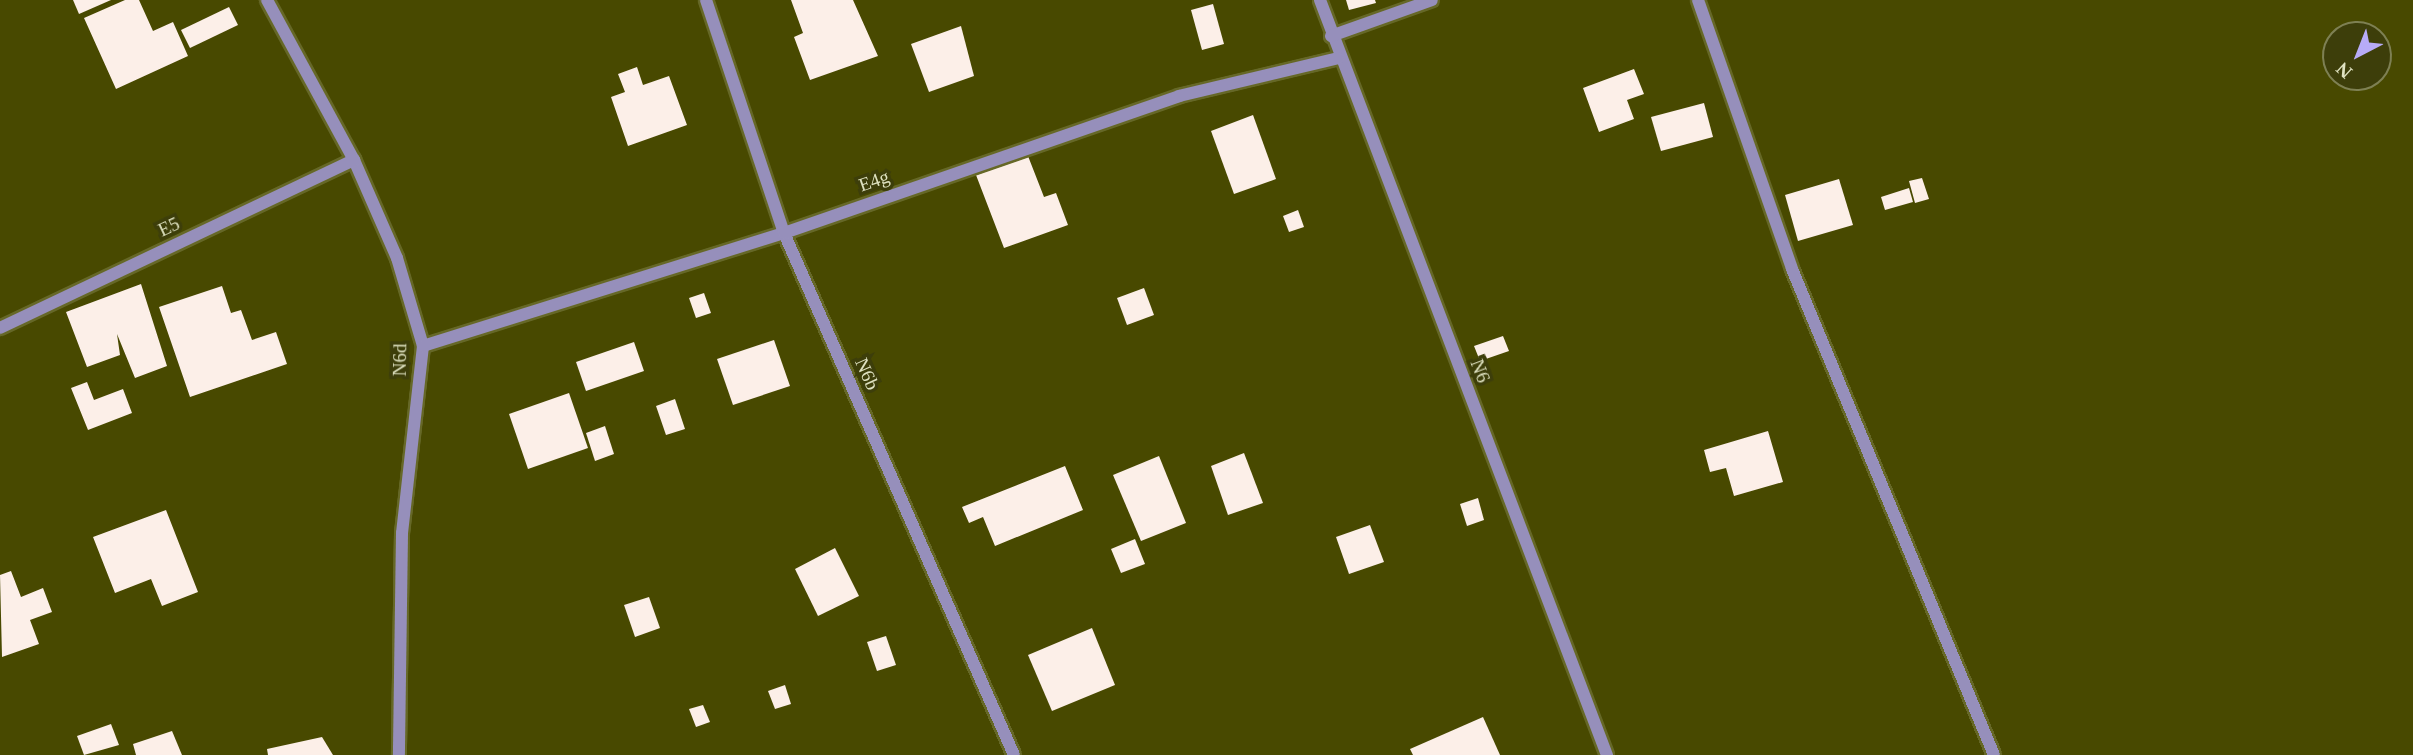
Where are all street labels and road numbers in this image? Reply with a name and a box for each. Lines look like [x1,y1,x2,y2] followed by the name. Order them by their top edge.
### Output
[856,165,892,197] street label: E4g
[155,212,183,242] street label: E5
[388,343,412,377] street label: N6d
[850,354,884,394] street label: N6b
[1465,356,1495,386] street label: N6

